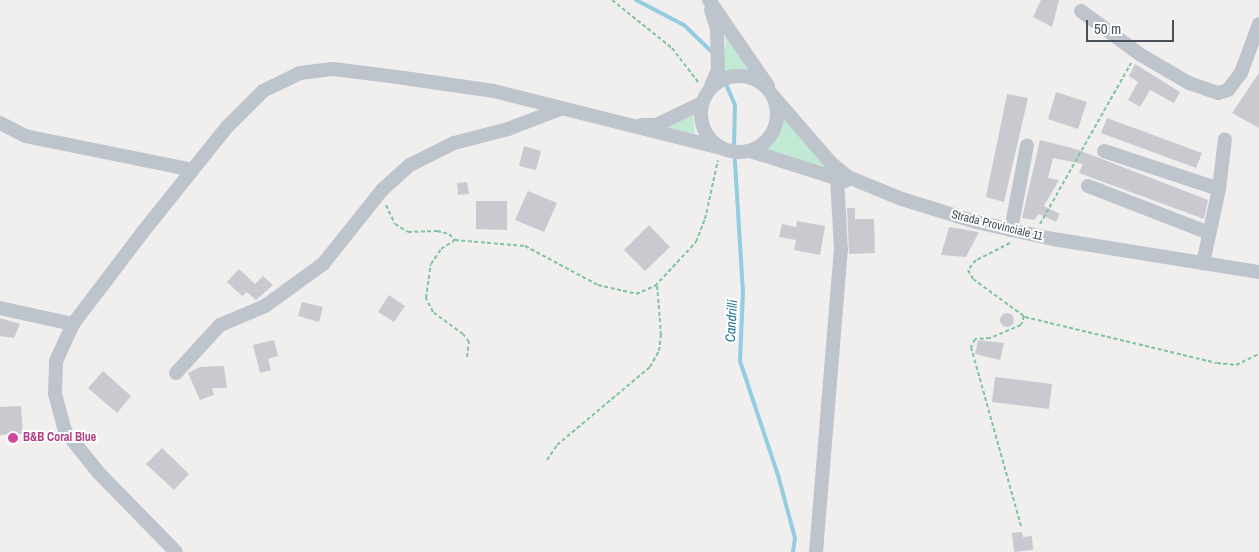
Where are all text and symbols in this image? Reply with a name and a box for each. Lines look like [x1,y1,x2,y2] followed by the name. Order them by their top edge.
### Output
[1089,10,1176,42] scale bar
[1094,18,1121,39] text: 50 m
[950,208,1044,244] street label: Strada Provinciale 11
[721,299,741,343] water label: Candrilli
[23,431,96,445] place label: B&B Coral Blue
[7,432,19,444] marker: B&B Coral Blue

